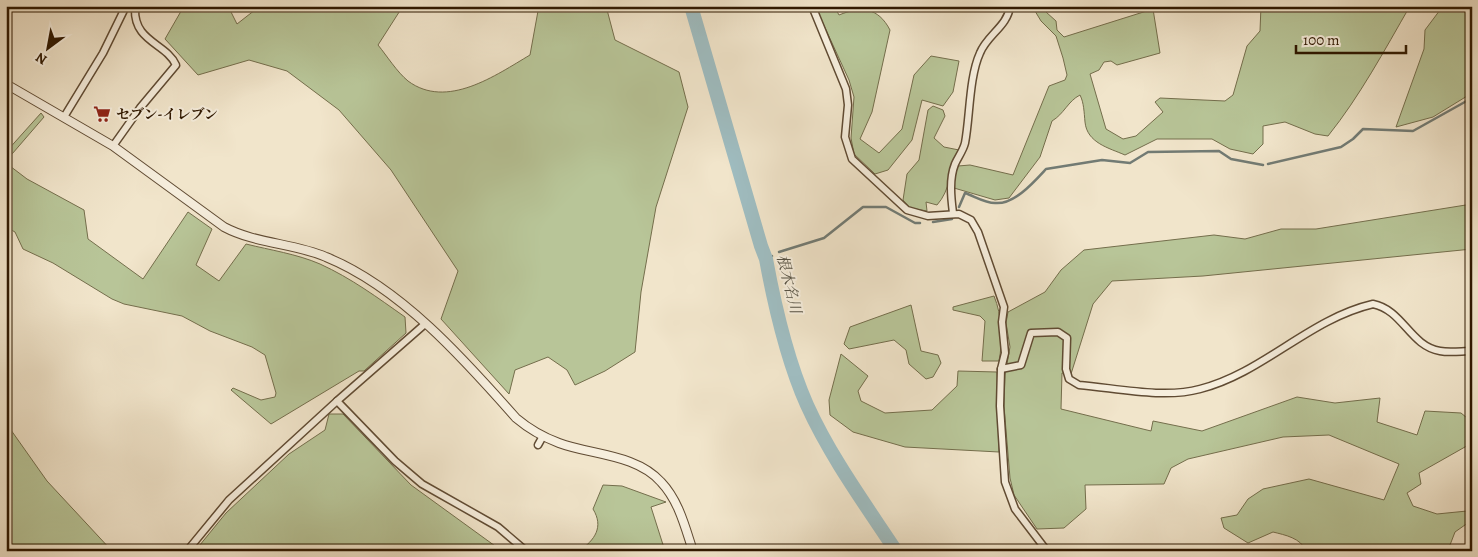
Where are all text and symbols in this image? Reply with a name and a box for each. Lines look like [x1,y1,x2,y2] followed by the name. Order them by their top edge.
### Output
[22,22,72,72] north arrow
[1296,22,1406,54] scale bar
[1303,30,1340,50] text: 100 m
[32,48,51,69] text: N
[92,104,112,124] supermarket icon: セブン-イレブン
[116,105,218,124] place label: セブン-イレブン
[772,252,806,317] water label: 根木名川

